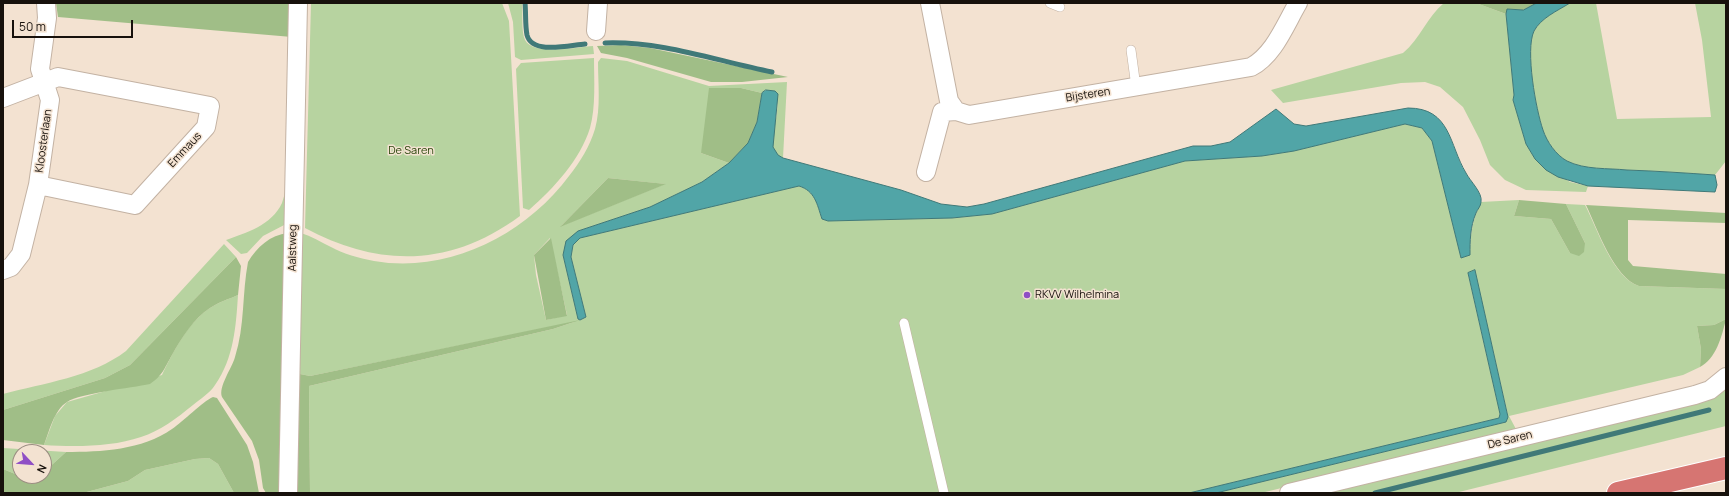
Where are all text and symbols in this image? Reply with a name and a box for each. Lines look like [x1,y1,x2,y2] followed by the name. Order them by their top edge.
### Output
[14,12,135,38] scale bar
[19,18,46,35] text: 50 m
[1065,85,1111,105] street label: Bijsteren
[33,109,55,173] street label: Kloosterlaan
[165,130,205,170] street label: Emmaus
[388,144,434,158] park label: De Saren
[286,224,300,272] street label: Aalstweg
[1035,288,1119,302] place label: RKVV Wilhelmina
[1022,290,1032,300] marker: RKVV Wilhelmina
[1486,428,1534,452] street label: De Saren
[12,444,52,484] north arrow
[34,462,51,476] text: N

